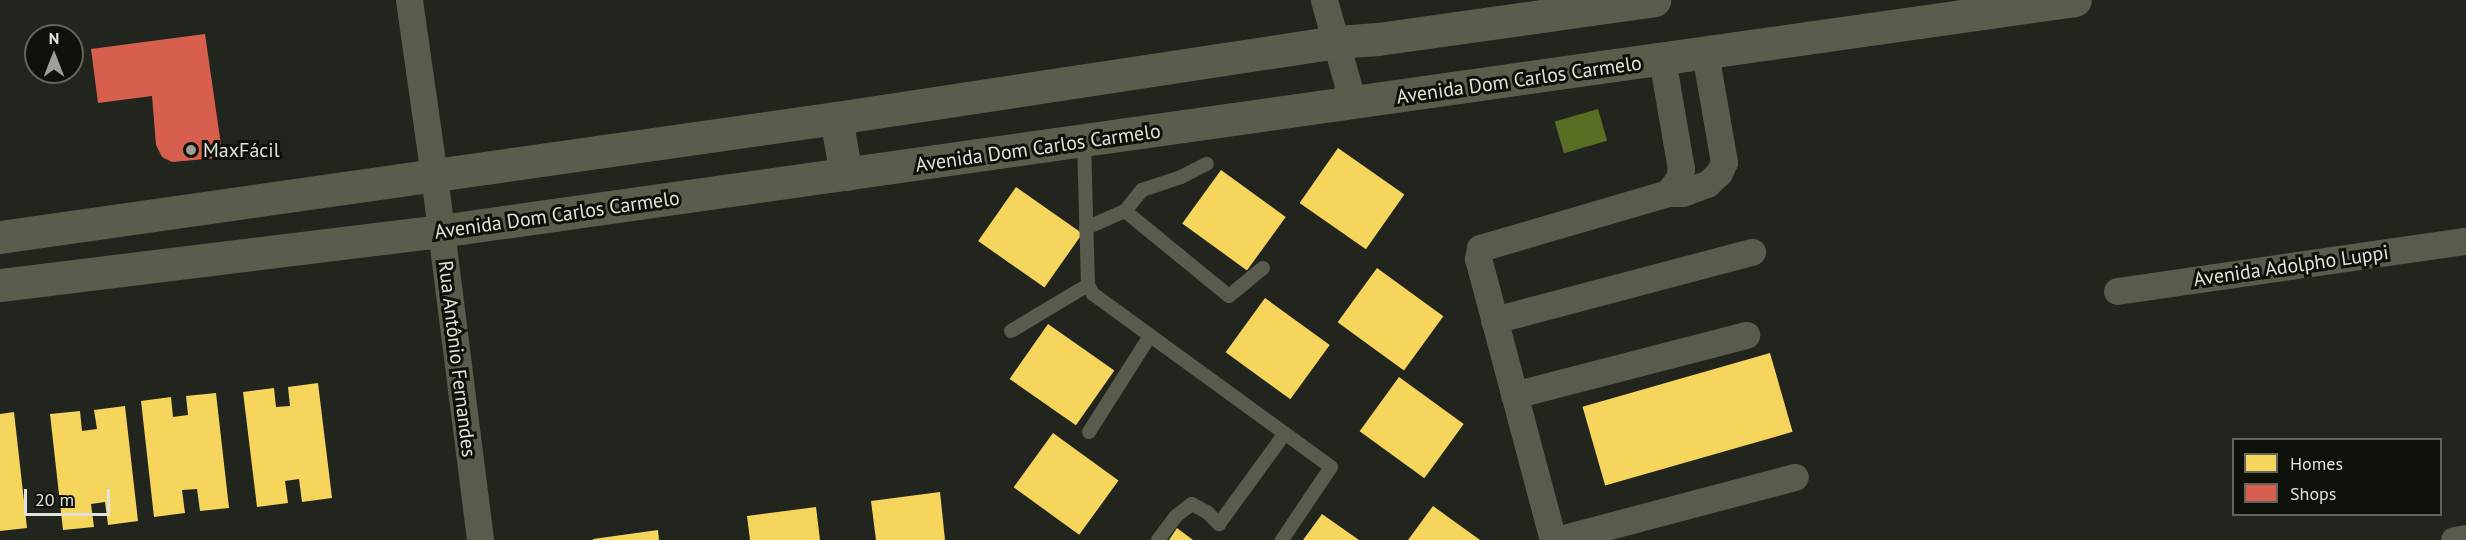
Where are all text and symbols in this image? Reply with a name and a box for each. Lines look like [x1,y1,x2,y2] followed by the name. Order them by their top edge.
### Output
[24,24,84,84] north arrow
[49,28,59,48] text: N
[1395,51,1643,109] street label: Avenida Dom Carlos Carmelo
[914,119,1162,177] street label: Avenida Dom Carlos Carmelo
[203,138,280,162] place label: MaxFácil
[184,143,198,157] marker: MaxFácil
[433,186,681,244] street label: Avenida Dom Carlos Carmelo
[2192,240,2390,292] street label: Avenida Adolpho Luppi
[433,259,481,459] street label: Rua Antônio Fernandes
[2232,438,2442,516] legend
[2290,452,2343,475] text: Homes
[27,477,112,515] scale bar
[2290,482,2336,505] text: Shops
[35,488,74,511] text: 20 m

